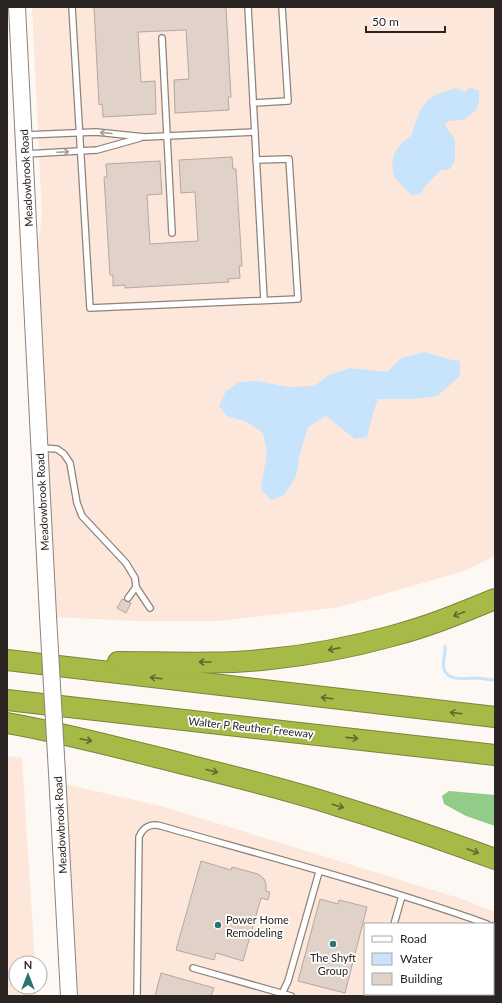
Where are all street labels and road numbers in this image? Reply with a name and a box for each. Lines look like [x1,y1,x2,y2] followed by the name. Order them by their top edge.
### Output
[17,129,35,227] street label: Meadowbrook Road
[33,453,51,551] street label: Meadowbrook Road
[188,714,315,740] street label: Walter P Reuther Freeway
[51,776,69,874] street label: Meadowbrook Road

